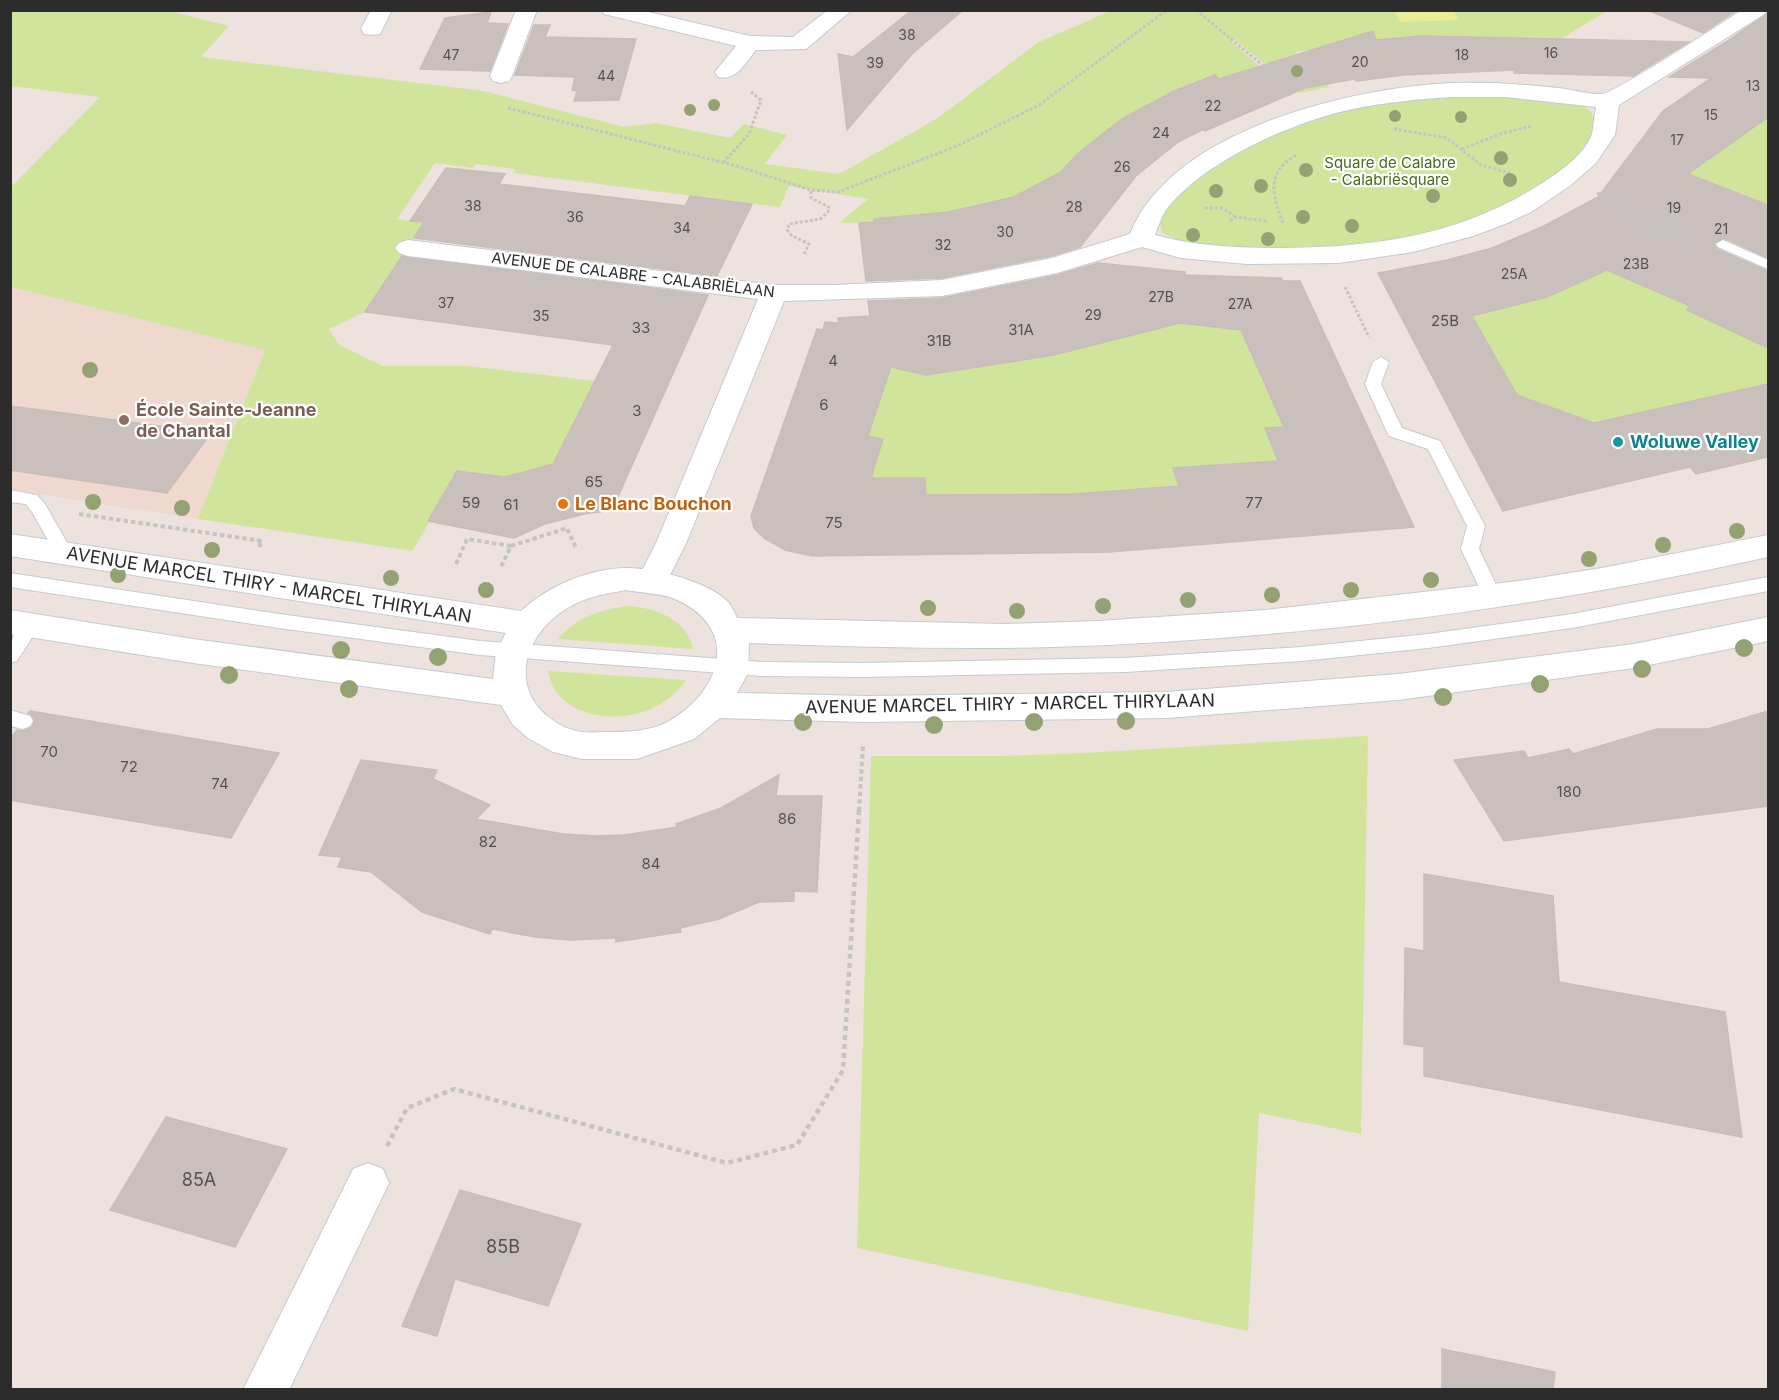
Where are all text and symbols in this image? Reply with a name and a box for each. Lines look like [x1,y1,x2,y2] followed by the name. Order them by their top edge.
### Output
[898,26,916,43] house number: 38
[1544,44,1558,61] house number: 16
[443,46,460,63] house number: 47
[1455,46,1469,63] house number: 18
[1351,53,1369,70] house number: 20
[866,54,884,71] house number: 39
[597,67,615,84] house number: 44
[1746,77,1760,94] house number: 13
[1204,97,1222,114] house number: 22
[1704,106,1718,123] house number: 15
[1152,124,1170,141] house number: 24
[1670,131,1684,148] house number: 17
[1324,153,1456,189] park label: Square de Calabre - Calabriësquare
[1113,158,1131,175] house number: 26
[464,197,482,214] house number: 38
[1065,198,1083,215] house number: 28
[1667,199,1681,216] house number: 19
[566,208,584,225] house number: 36
[673,219,691,236] house number: 34
[1714,220,1728,237] house number: 21
[996,223,1014,240] house number: 30
[934,236,952,253] house number: 32
[490,248,776,301] street label: AVENUE DE CALABRE - CALABRIËLAAN
[1623,255,1649,272] house number: 23B
[1501,265,1528,282] house number: 25A
[1148,288,1174,305] house number: 27B
[438,294,454,311] house number: 37
[1228,295,1253,312] house number: 27A
[1084,306,1102,323] house number: 29
[532,307,550,324] house number: 35
[1431,311,1459,330] house number: 25B
[632,318,650,337] house number: 33
[1008,320,1034,339] house number: 31A
[926,331,952,350] house number: 31B
[828,351,838,370] house number: 4
[819,395,829,414] house number: 6
[136,399,317,441] place label: École Sainte-Jeanne de Chantal
[632,401,642,420] house number: 3
[117,413,131,427] marker: École Sainte-Jeanne de Chantal
[1630,431,1759,452] place label: Woluwe Valley
[1611,435,1625,449] marker: Woluwe Valley
[585,472,603,491] house number: 65
[462,493,480,512] house number: 59
[575,493,732,514] place label: Le Blanc Bouchon
[1245,493,1263,512] house number: 77
[503,495,519,514] house number: 61
[556,497,570,511] marker: Le Blanc Bouchon
[825,513,843,532] house number: 75
[65,542,473,627] street label: AVENUE MARCEL THIRY - MARCEL THIRYLAAN
[805,689,1215,718] street label: AVENUE MARCEL THIRY - MARCEL THIRYLAAN
[40,742,58,761] house number: 70
[120,757,138,776] house number: 72
[211,774,229,793] house number: 74
[1557,782,1581,801] house number: 180
[778,809,796,828] house number: 86
[479,832,497,851] house number: 82
[642,854,660,873] house number: 84
[182,1169,216,1190] house number: 85A
[486,1236,520,1257] house number: 85B

